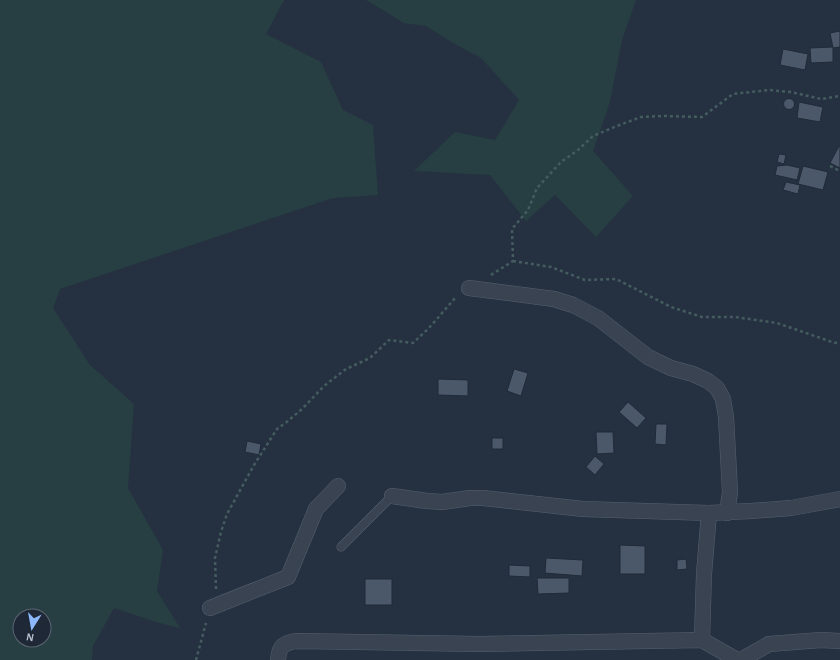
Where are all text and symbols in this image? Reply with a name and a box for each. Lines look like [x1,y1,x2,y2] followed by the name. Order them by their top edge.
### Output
[12,608,52,648] north arrow
[25,631,35,643] text: N

